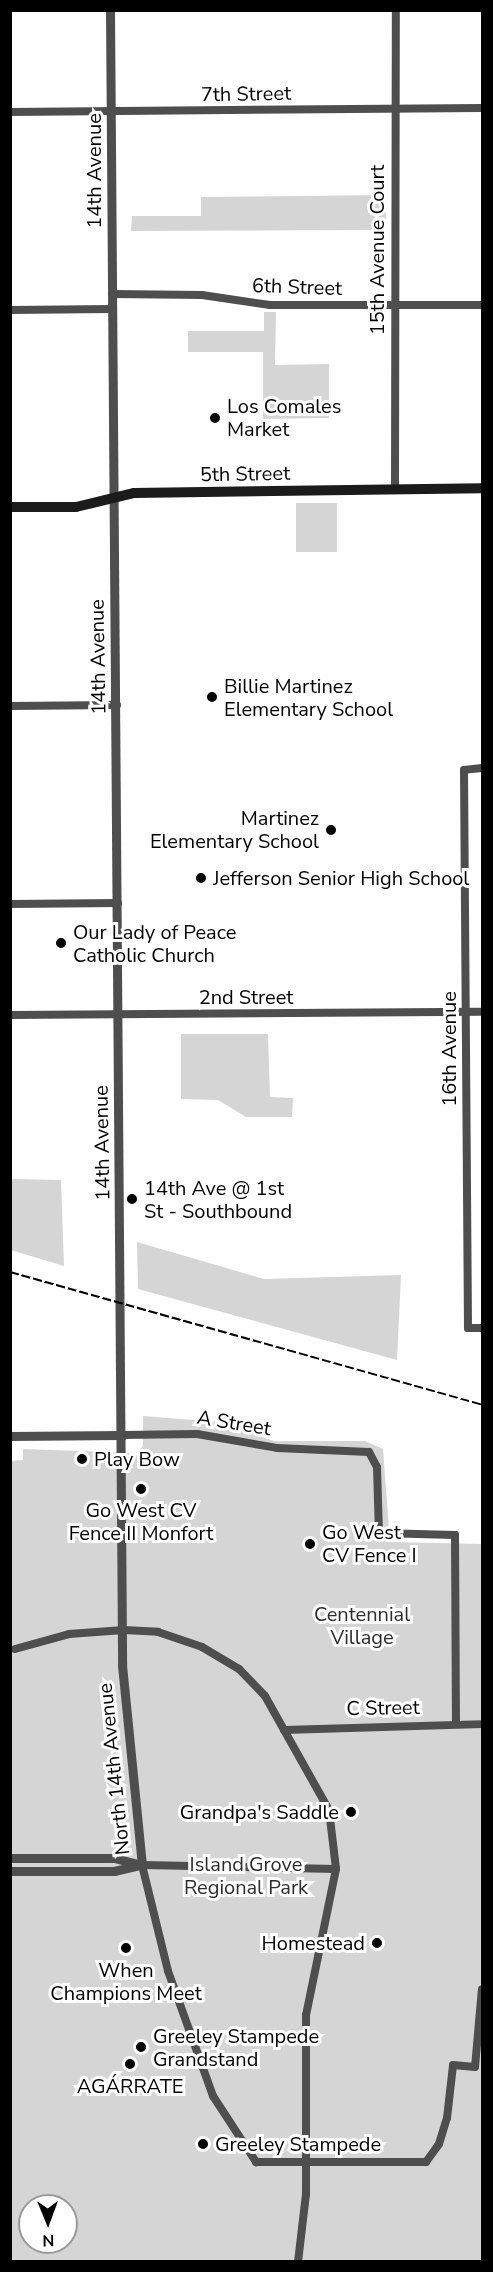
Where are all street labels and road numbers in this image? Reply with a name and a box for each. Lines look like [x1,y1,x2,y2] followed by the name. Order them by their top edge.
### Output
[201,81,291,107] street label: 7th Street
[82,113,106,229] street label: 14th Avenue
[365,165,389,335] street label: 15th Avenue Court
[252,273,342,301] street label: 6th Street
[200,461,290,487] street label: 5th Street
[85,599,111,715] street label: 14th Avenue
[199,985,293,1009] street label: 2nd Street
[437,991,461,1107] street label: 16th Avenue
[89,1085,115,1201] street label: 14th Avenue
[195,1405,273,1441] street label: A Street
[93,1682,135,1856] street label: North 14th Avenue
[346,1695,420,1721] street label: C Street

